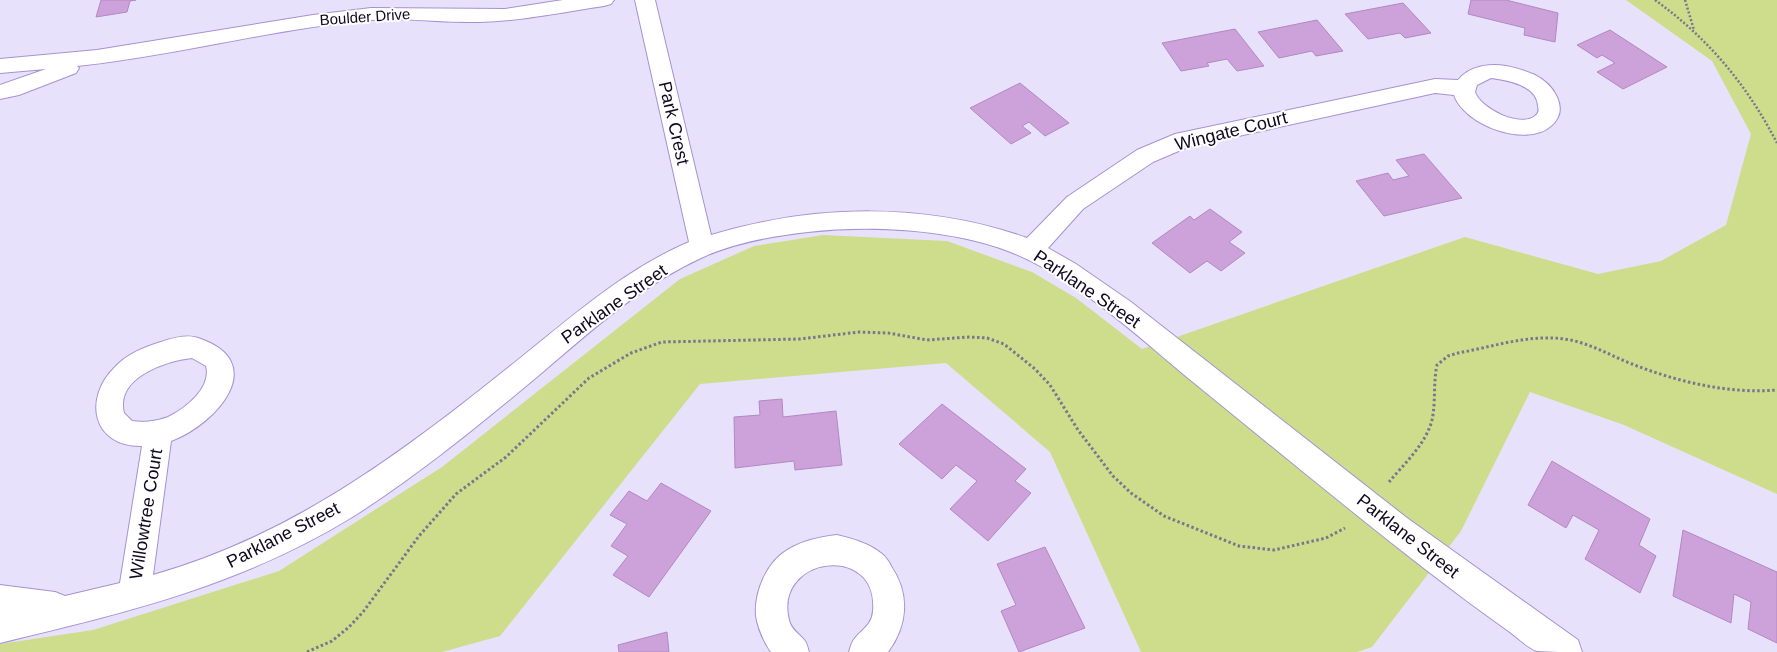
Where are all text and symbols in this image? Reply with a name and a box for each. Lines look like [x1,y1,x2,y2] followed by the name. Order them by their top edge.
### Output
[319,5,411,28] street label: Boulder Drive
[655,79,693,167] street label: Park Crest
[1173,107,1289,155] street label: Wingate Court
[1030,246,1144,332] street label: Parklane Street
[557,260,671,348] street label: Parklane Street
[126,447,166,581] street label: Willowtree Court
[1353,490,1463,582] street label: Parklane Street
[223,498,343,572] street label: Parklane Street

